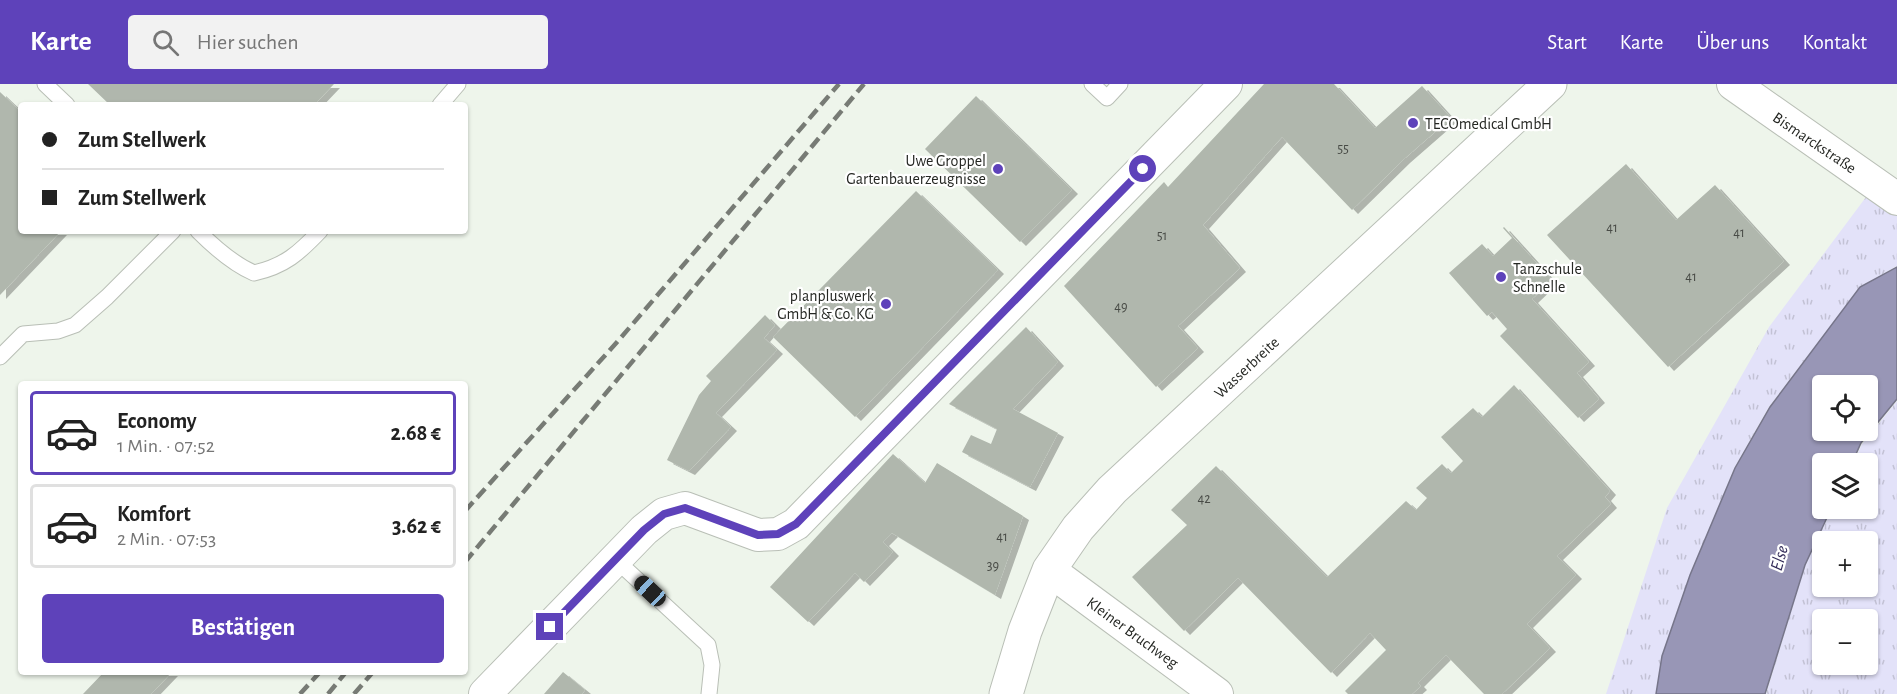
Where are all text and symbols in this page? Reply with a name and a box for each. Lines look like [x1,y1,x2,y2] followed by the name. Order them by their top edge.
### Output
[128,15,548,69] search box
[149,26,182,59] icon: search
[30,28,92,56] text: Karte
[197,31,299,53] text: Hier suchen
[1547,32,1587,53] text: Start
[1620,32,1663,53] text: Karte
[1696,32,1769,53] text: Über uns
[1802,32,1867,53] text: Kontakt
[1770,109,1859,176] street label: Bismarckstraße
[1406,116,1420,130] marker: TECOmedical GmbH
[1425,116,1552,132] place label: TECOmedical GmbH
[78,129,206,151] text: Zum Stellwerk
[1337,142,1349,156] house number: 55
[846,153,986,187] place label: Uwe Groppel Gartenbauerzeugnisse
[1129,155,1156,182] route start
[991,162,1005,176] marker: Uwe Groppel Gartenbauerzeugnisse
[78,187,206,209] text: Zum Stellwerk
[1606,221,1618,235] house number: 41
[1733,226,1745,240] house number: 41
[1157,229,1167,243] house number: 51
[1513,261,1582,295] place label: Tanzschule Schnelle
[1494,270,1508,284] marker: Tanzschule Schnelle
[1685,270,1697,284] house number: 41
[777,288,875,322] place label: planpluswerk GmbH & Co. KG
[879,297,893,311] marker: planpluswerk GmbH & Co. KG
[1114,300,1128,314] house number: 49
[1211,334,1282,402] street label: Wasserbreite
[1812,375,1878,675] map controls
[1812,375,1878,441] button: locate
[45,406,99,460] icon: car
[117,410,197,432] text: Economy
[391,422,441,444] text: 2.68 €
[117,436,215,456] text: 1 Min. · 07:52
[1812,453,1878,519] button: layers
[1197,492,1211,506] house number: 42
[45,499,99,553] icon: car
[117,503,191,525] text: Komfort
[392,515,441,537] text: 3.62 €
[117,529,216,549] text: 2 Min. · 07:53
[996,530,1008,544] house number: 41
[1812,531,1878,597] button: +
[1768,543,1792,573] water label: Else
[987,559,999,573] house number: 39
[631,572,669,610] car
[42,594,444,663] button: Bestätigen
[1084,594,1181,671] street label: Kleiner Bruchweg
[1812,609,1878,675] button: −
[536,613,563,640] route end

